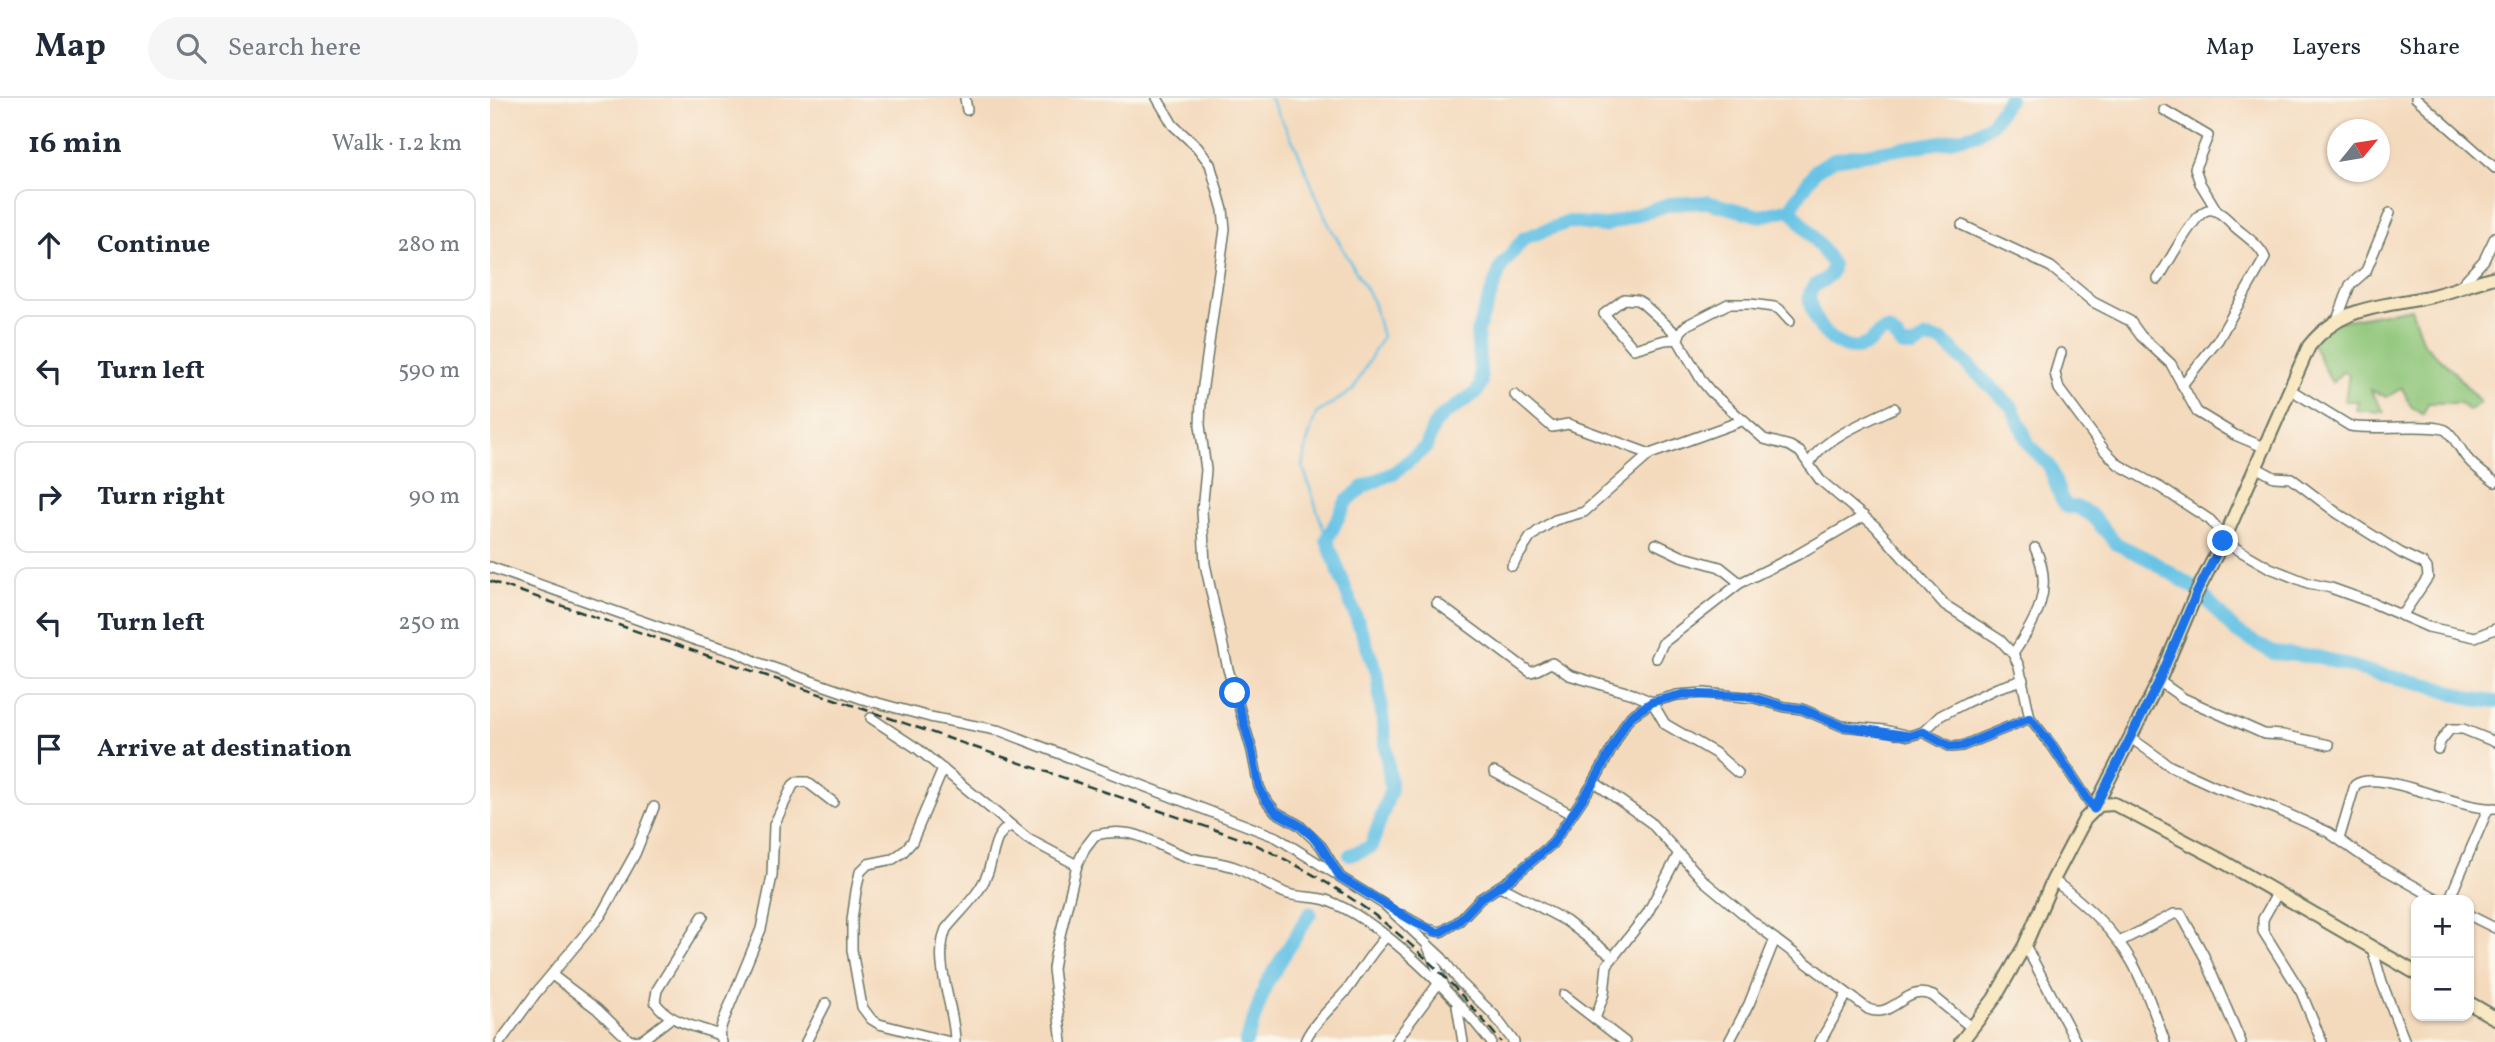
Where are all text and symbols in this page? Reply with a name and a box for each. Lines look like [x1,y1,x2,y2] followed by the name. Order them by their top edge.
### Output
[148,17,638,80] search box
[35,25,106,71] text: Map
[172,29,210,67] icon: search
[228,30,361,66] text: Search here
[2206,31,2254,65] text: Map
[2292,31,2361,65] text: Layers
[2399,31,2460,65] text: Share
[2327,119,2390,182] north arrow
[28,123,122,165] text: 16 min
[332,128,462,160] text: Walk · 1.2 km
[30,226,68,264] icon: ahead
[97,227,210,263] text: Continue
[397,229,460,261] text: 280 m
[30,352,68,390] icon: left
[97,353,205,389] text: Turn left
[398,355,460,387] text: 590 m
[30,478,68,516] icon: right
[97,479,225,515] text: Turn right
[409,481,460,513] text: 90 m
[2207,525,2238,556] route end
[30,604,68,642] icon: left
[97,605,205,641] text: Turn left
[398,607,460,639] text: 250 m
[1219,677,1250,708] route start
[30,730,68,768] icon: arrive
[97,731,352,767] text: Arrive at destination
[2411,895,2474,1021] map controls
[2411,895,2474,958] button: +
[2411,958,2474,1021] button: −

